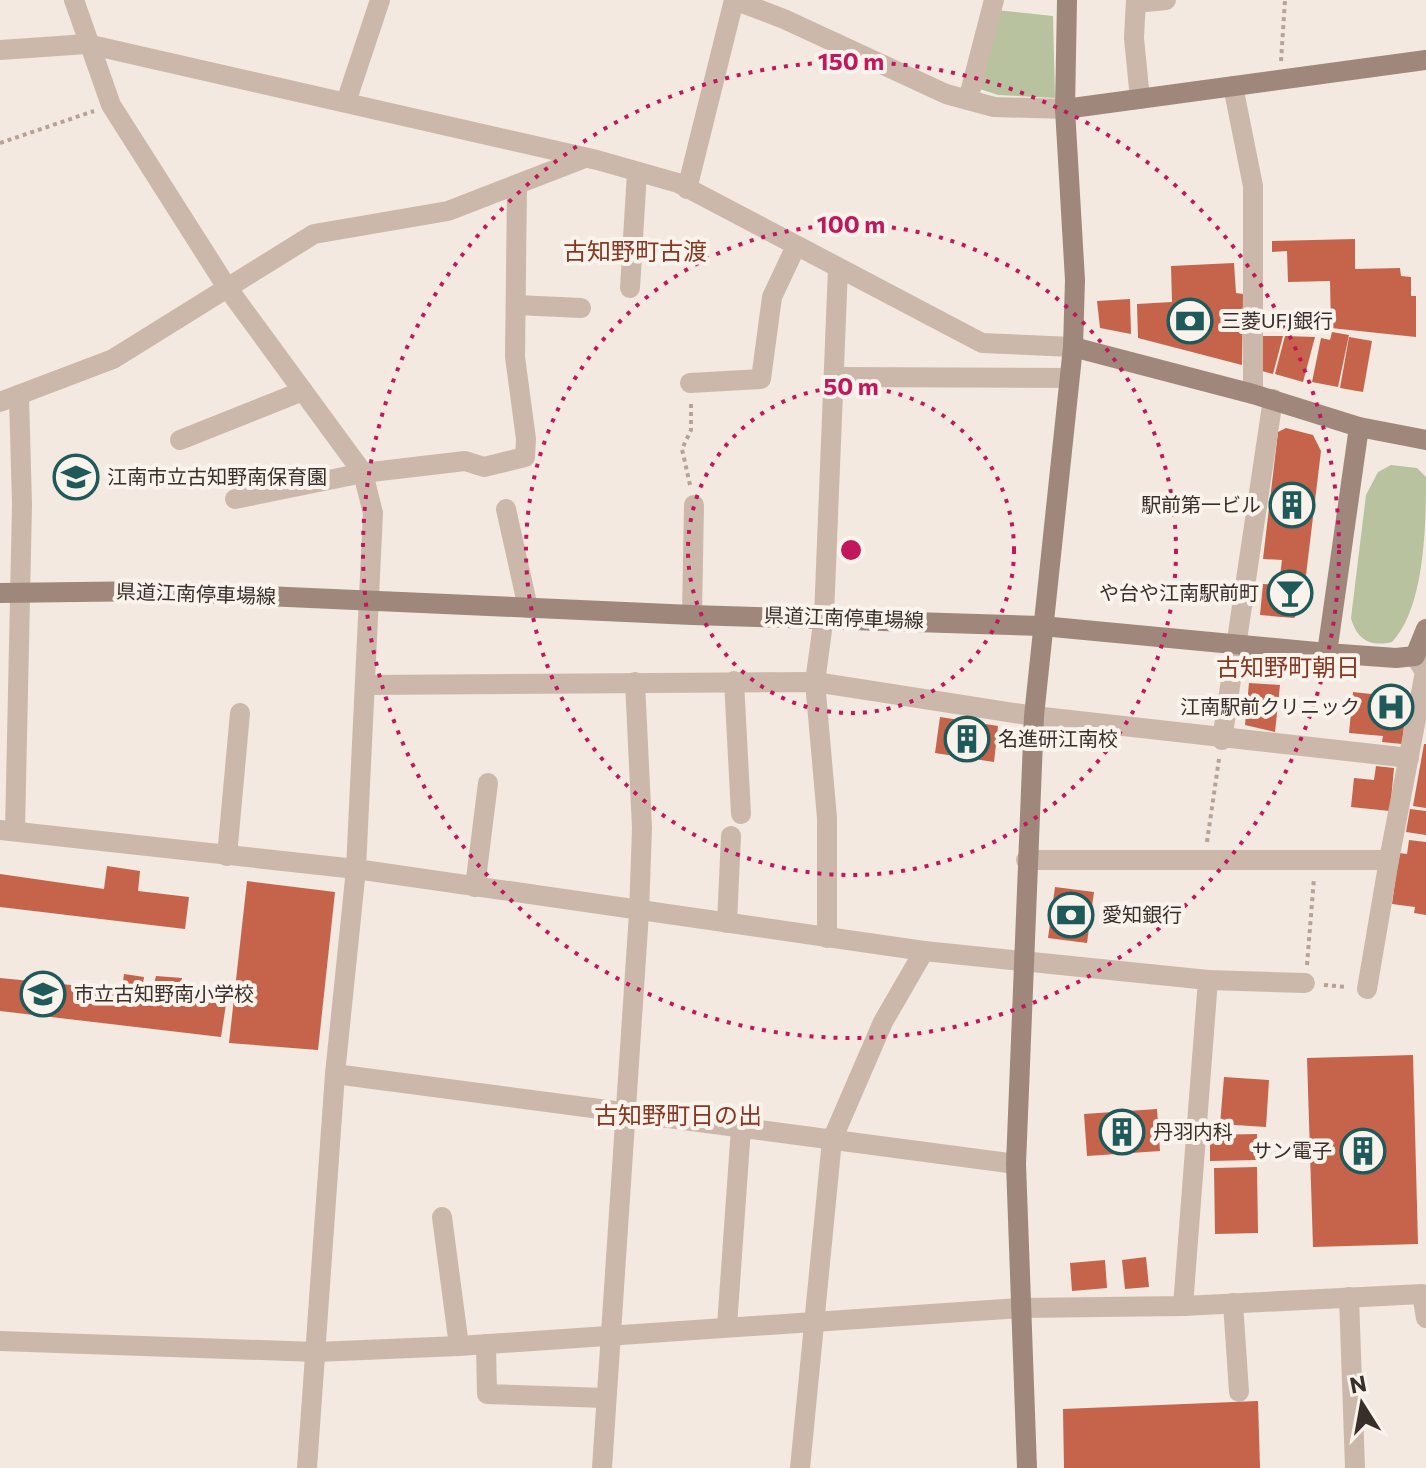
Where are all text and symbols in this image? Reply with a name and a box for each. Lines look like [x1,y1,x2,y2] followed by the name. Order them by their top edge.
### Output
[818,46,884,75] text: 150 m
[817,209,885,238] text: 100 m
[563,236,707,265] district label: 古知野町古渡
[1166,297,1214,345] bank icon: 三菱UFJ銀行
[1221,308,1333,332] place label: 三菱UFJ銀行
[823,371,879,400] text: 50 m
[52,453,100,501] school or university icon: 江南市立古知野南保育園
[107,464,327,488] place label: 江南市立古知野南保育園
[1268,481,1316,529] building icon: 駅前第一ビル
[1141,492,1261,516] place label: 駅前第一ビル
[837,536,865,564] centre of rings
[1266,569,1314,617] bar icon: や台や江南駅前町
[116,578,276,608] street label: 県道江南停車場線
[1099,580,1259,604] place label: や台や江南駅前町
[764,602,924,632] street label: 県道江南停車場線
[1216,652,1360,681] district label: 古知野町朝日
[1367,683,1415,731] hospital icon: 江南駅前クリニック
[1180,694,1360,718] place label: 江南駅前クリニック
[943,715,991,763] building icon: 名進研江南校
[998,726,1118,750] place label: 名進研江南校
[1047,891,1095,939] bank icon: 愛知銀行
[1102,902,1182,926] place label: 愛知銀行
[19,970,67,1018] school or university icon: 市立古知野南小学校
[74,981,254,1005] place label: 市立古知野南小学校
[594,1100,762,1129] district label: 古知野町日の出
[1098,1108,1146,1156] building icon: 丹羽内科
[1153,1119,1233,1143] place label: 丹羽内科
[1339,1127,1387,1175] building icon: サン電子
[1252,1138,1332,1162] place label: サン電子
[1322,1364,1402,1444] north arrow
[1347,1369,1369,1399] text: N

